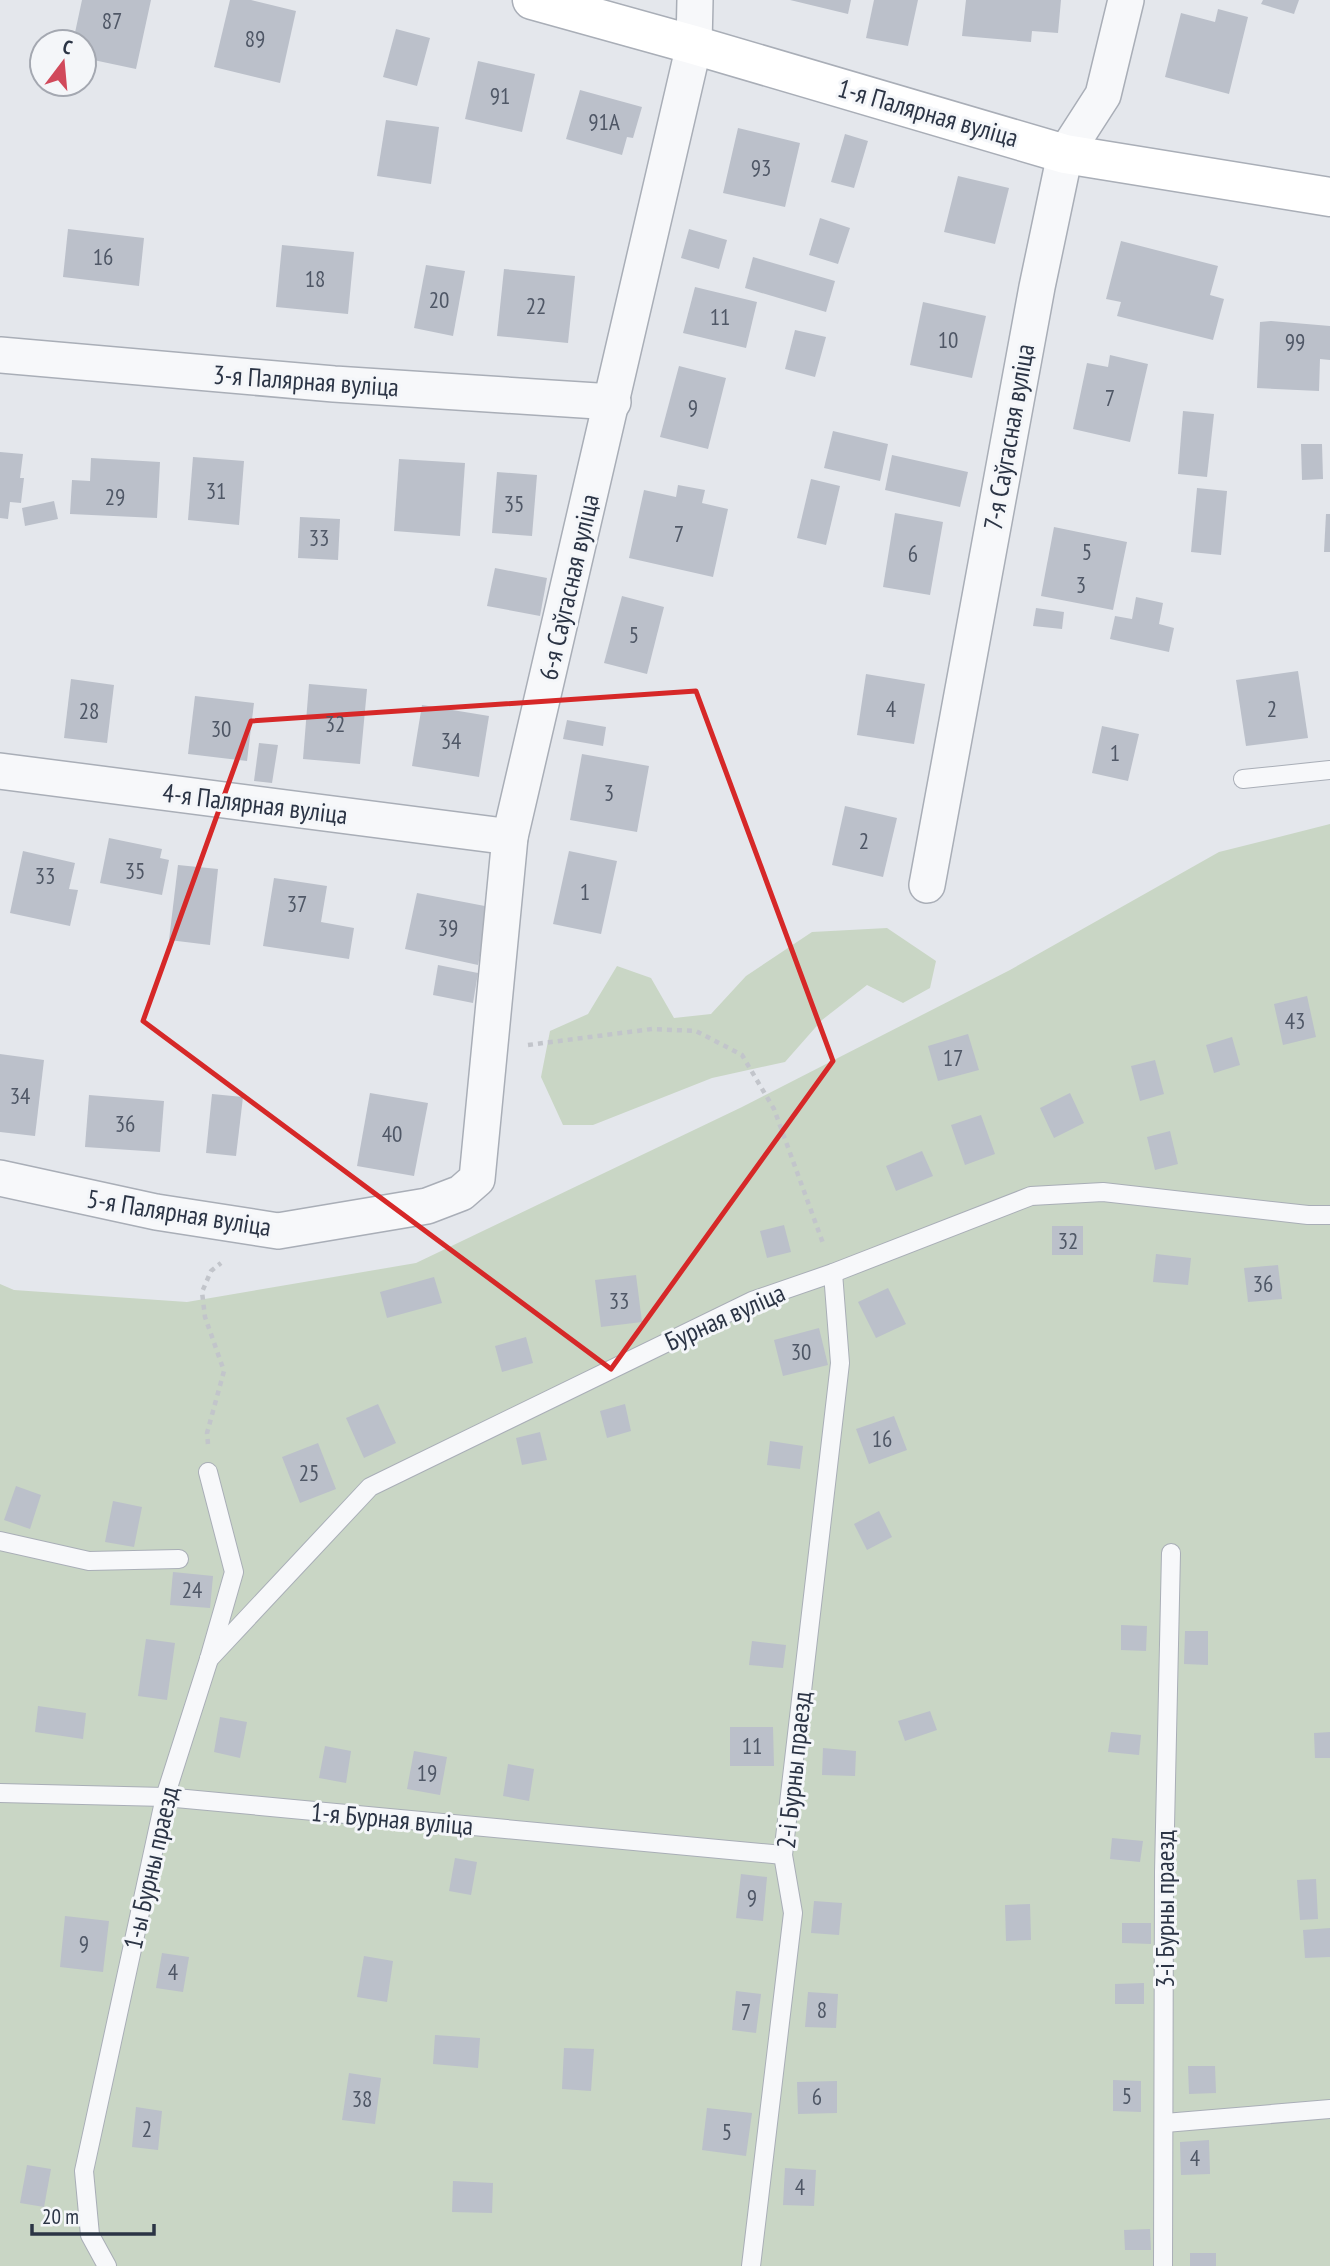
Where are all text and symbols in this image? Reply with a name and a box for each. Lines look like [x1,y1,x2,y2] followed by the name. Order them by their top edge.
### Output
[102,6,122,35] house number: 87
[245,24,265,53] house number: 89
[28,28,98,98] north arrow
[60,34,75,59] text: С
[834,71,1022,154] street label: 1-я Палярная вуліца
[490,81,510,110] house number: 91
[588,107,620,136] house number: 91А
[751,153,771,182] house number: 93
[93,242,113,271] house number: 16
[305,264,325,293] house number: 18
[429,285,449,314] house number: 20
[526,291,546,320] house number: 22
[710,302,730,331] house number: 11
[938,325,958,354] house number: 10
[1285,327,1305,356] house number: 99
[976,341,1041,532] street label: 7-я Саўгасная вуліца
[212,358,400,403] street label: 3-я Палярная вуліца
[1105,383,1115,412] house number: 7
[688,393,698,422] house number: 9
[206,476,226,505] house number: 31
[105,482,125,511] house number: 29
[504,489,524,518] house number: 35
[531,491,606,683] street label: 6-я Саўгасная вуліца
[674,519,684,548] house number: 7
[309,523,329,552] house number: 33
[1082,537,1092,566] house number: 5
[908,539,918,568] house number: 6
[1076,570,1086,599] house number: 3
[629,620,639,649] house number: 5
[886,694,896,723] house number: 4
[1267,694,1277,723] house number: 2
[79,696,99,725] house number: 28
[325,709,345,738] house number: 32
[211,714,231,743] house number: 30
[441,726,461,755] house number: 34
[1110,738,1120,767] house number: 1
[161,776,349,831] street label: 4-я Палярная вуліца
[604,778,614,807] house number: 3
[859,826,869,855] house number: 2
[125,856,145,885] house number: 35
[35,861,55,890] house number: 33
[580,877,590,906] house number: 1
[287,889,307,918] house number: 37
[438,913,458,942] house number: 39
[1285,1006,1305,1035] house number: 43
[943,1043,963,1072] house number: 17
[10,1081,30,1110] house number: 34
[115,1109,135,1138] house number: 36
[382,1119,402,1148] house number: 40
[85,1182,274,1243] street label: 5-я Палярная вуліца
[1058,1226,1078,1255] house number: 32
[1253,1269,1273,1298] house number: 36
[660,1275,790,1358] street label: Бурная вуліца
[609,1286,629,1315] house number: 33
[791,1337,811,1366] house number: 30
[872,1424,892,1453] house number: 16
[299,1458,319,1487] house number: 25
[182,1575,202,1604] house number: 24
[769,1690,818,1850] street label: 2-і Бурны праезд
[742,1731,762,1760] house number: 11
[417,1758,437,1787] house number: 19
[116,1783,185,1953] street label: 1-ы Бурны праезд
[310,1795,475,1842] street label: 1-я Бурная вуліца
[1148,1830,1181,1988] street label: 3-і Бурны праезд
[747,1883,757,1912] house number: 9
[79,1929,89,1958] house number: 9
[168,1957,178,1986] house number: 4
[817,1995,827,2024] house number: 8
[741,1997,751,2026] house number: 7
[1122,2081,1132,2110] house number: 5
[812,2082,822,2111] house number: 6
[352,2084,372,2113] house number: 38
[142,2114,152,2143] house number: 2
[722,2117,732,2146] house number: 5
[1190,2143,1200,2172] house number: 4
[795,2172,805,2201] house number: 4
[32,2192,154,2236] scale bar
[42,2203,79,2230] text: 20 m

